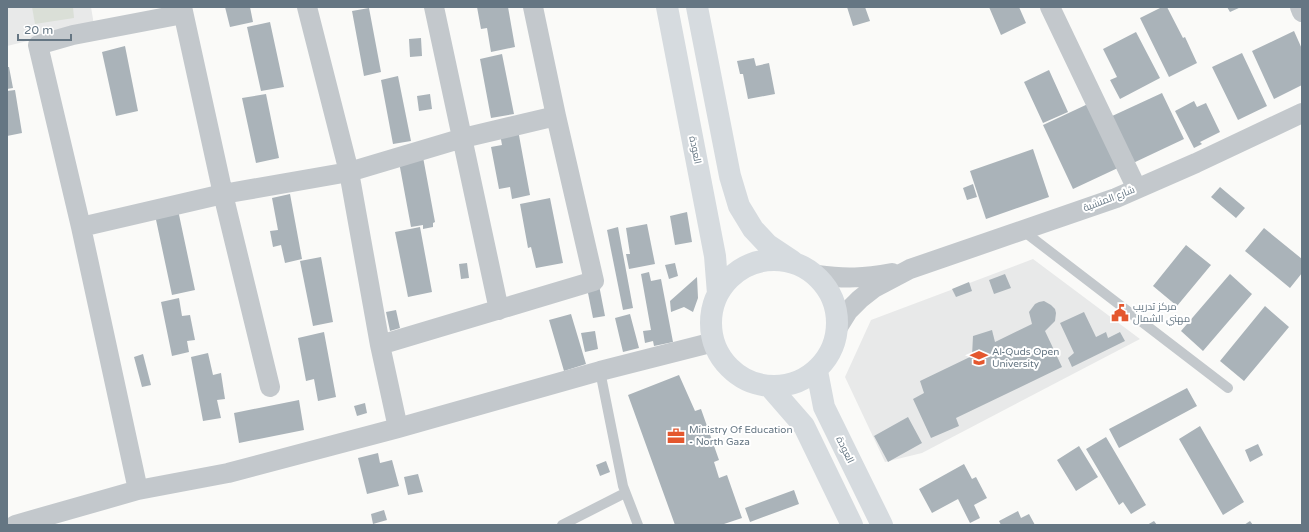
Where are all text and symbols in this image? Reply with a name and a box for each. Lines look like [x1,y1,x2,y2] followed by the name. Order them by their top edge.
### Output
[18,16,71,42] scale bar
[24,23,53,37] text: 20 m
[686,135,704,165] street label: العودة
[1081,184,1137,214] street label: شارع المنشية
[1133,301,1190,326] place label: مركز تدريب مهني الشمال
[1110,303,1130,323] public building icon: مركز تدريب مهني الشمال
[992,346,1059,370] place label: Al-Quds Open University
[969,348,989,368] school or university icon: Al-Quds Open University
[689,424,793,448] place label: Ministry Of Education - North Gaza
[666,426,686,446] office icon: Ministry Of Education - North Gaza
[833,435,857,465] street label: العودة

